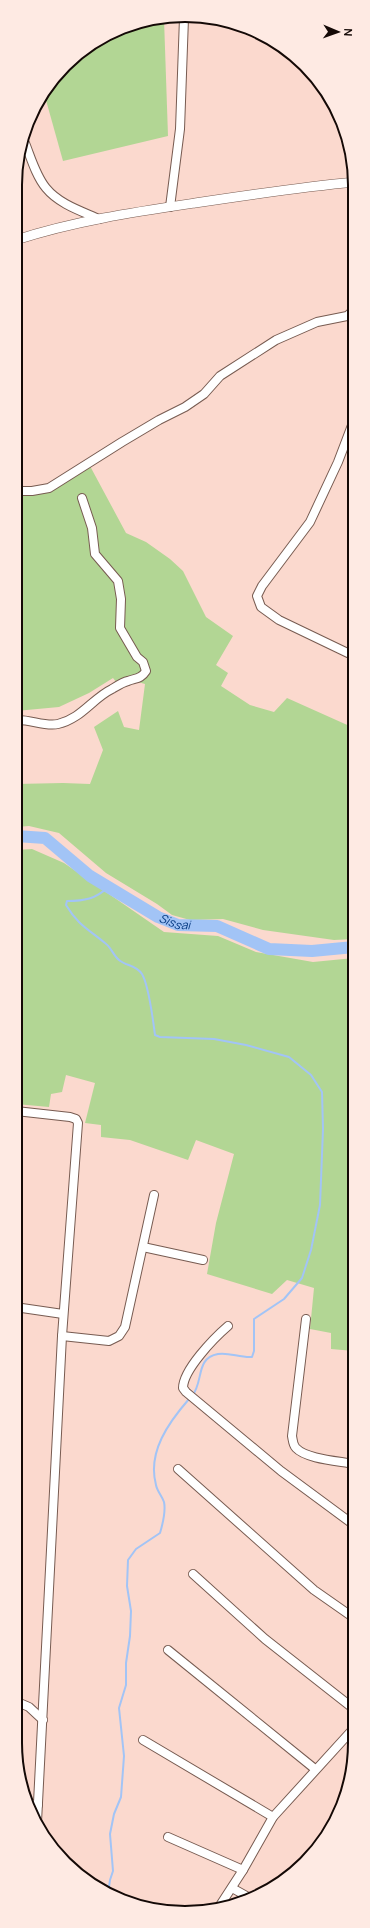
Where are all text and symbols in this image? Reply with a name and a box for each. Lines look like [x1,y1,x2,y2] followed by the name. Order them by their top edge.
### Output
[318,12,358,52] north arrow
[341,28,356,37] text: N
[156,909,193,934] water label: Sissai

